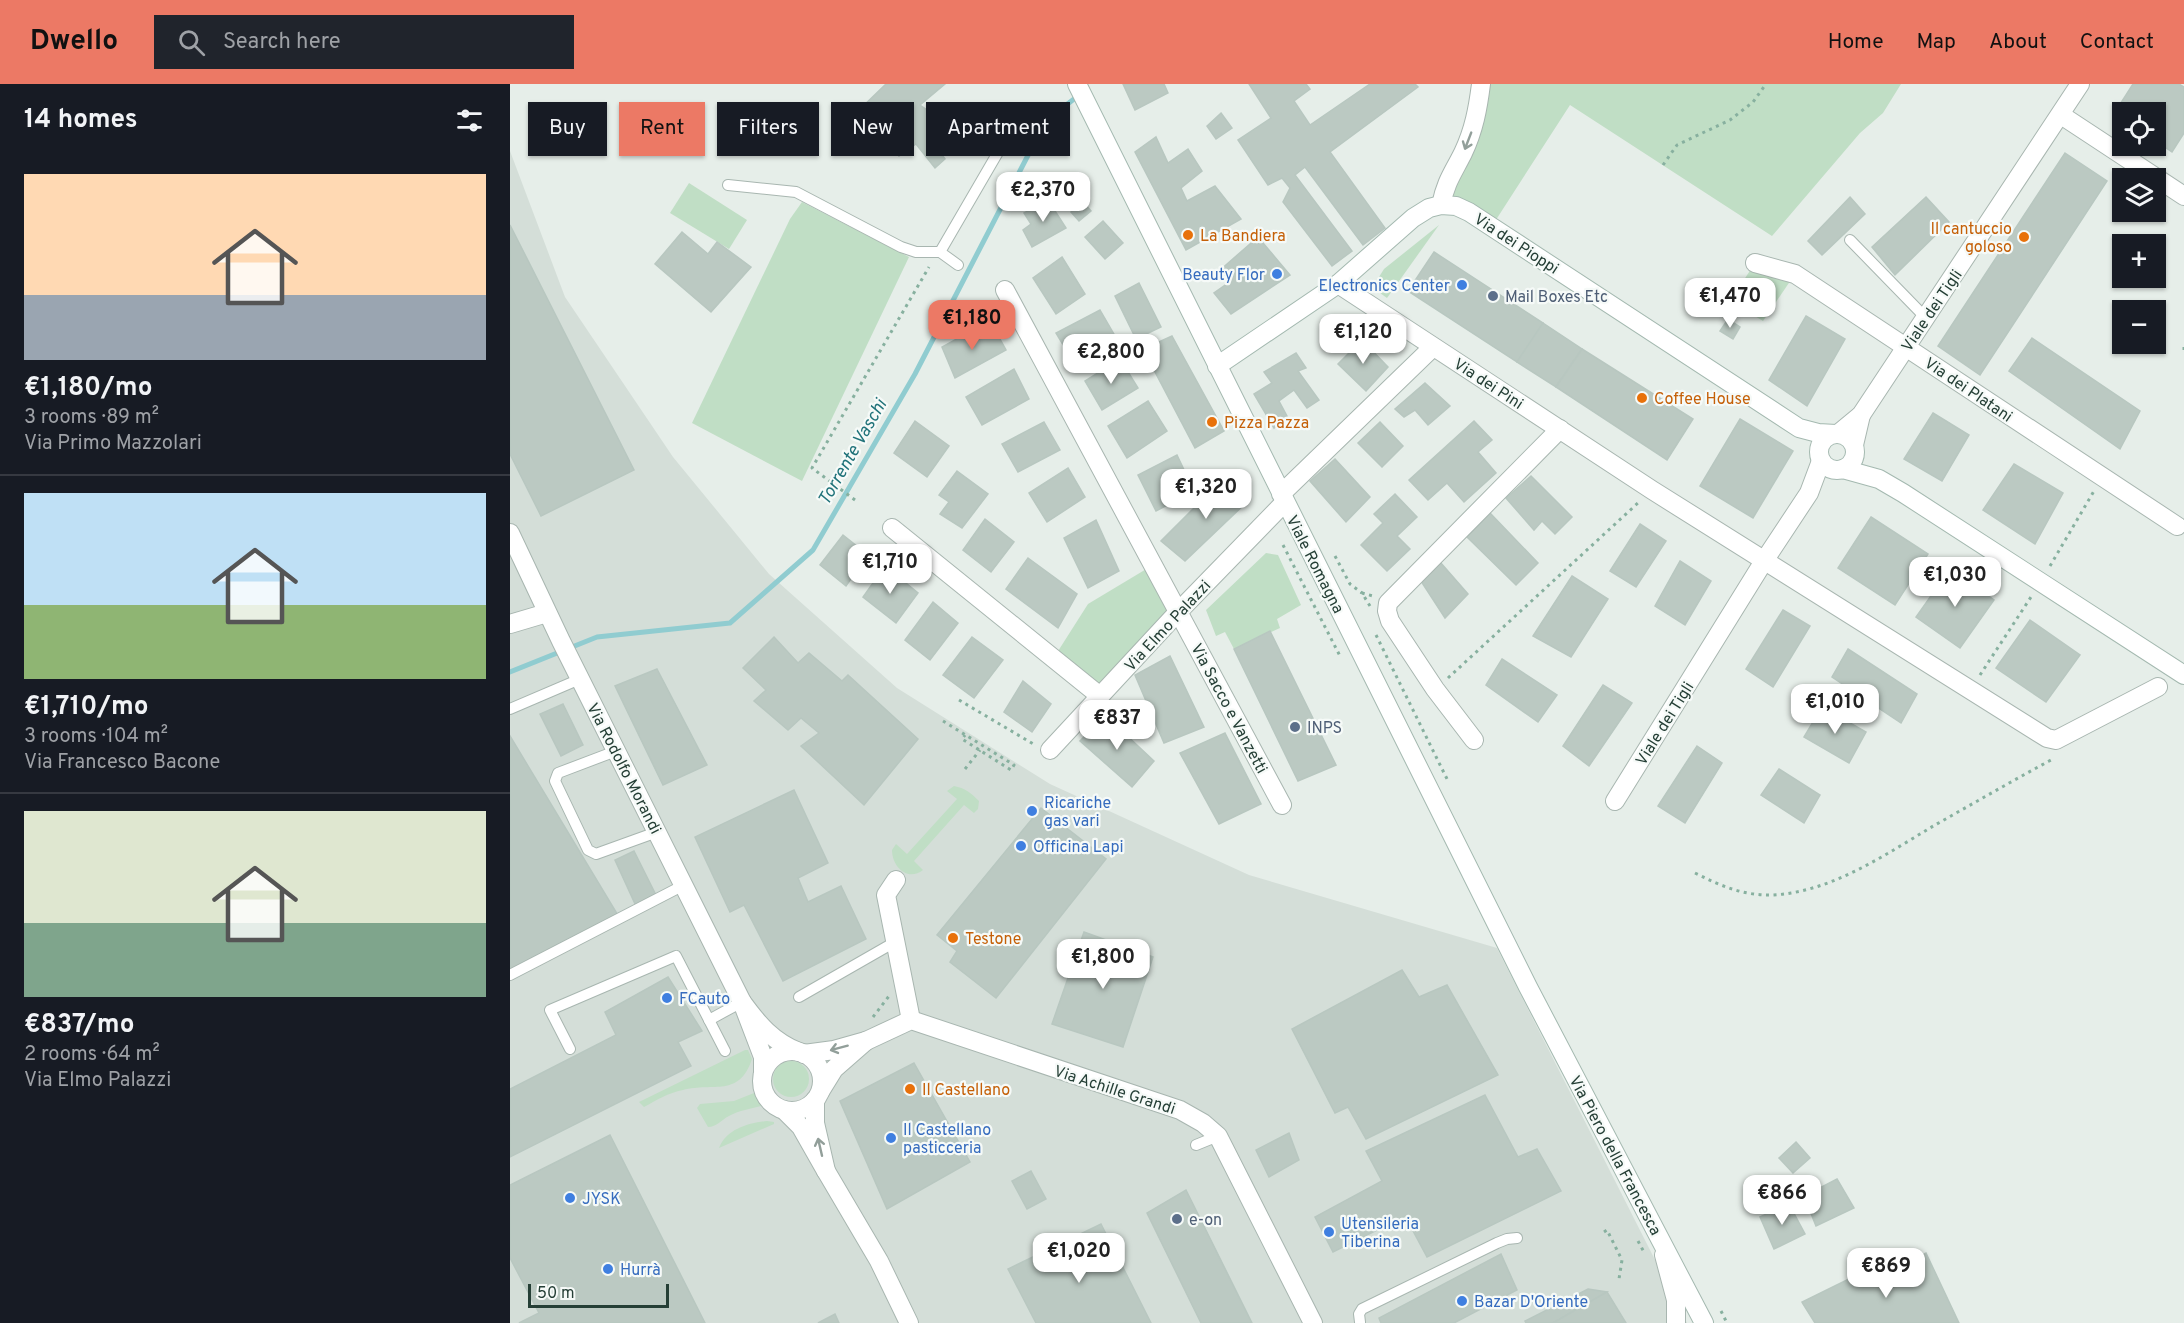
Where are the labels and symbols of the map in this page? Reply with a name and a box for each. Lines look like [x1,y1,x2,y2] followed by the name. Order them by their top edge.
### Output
[1462,131,1473,149] one-way arrow
[994,172,1092,223] pin: €2,370
[1470,210,1562,280] street label: Via dei Pioppi
[1931,220,2012,258] place label: Il cantuccio goloso
[1200,227,1286,247] place label: La Bandiera
[1181,228,1195,242] marker: La Bandiera
[2017,230,2031,244] marker: Il cantuccio goloso
[1182,266,1265,286] place label: Beauty Flor
[1898,266,1967,356] street label: Viale dei Tigli
[1270,267,1284,281] marker: Beauty Flor
[1318,277,1450,297] place label: Electronics Center
[1455,278,1469,292] marker: Electronics Center
[1681,278,1779,329] pin: €1,470
[1505,288,1608,308] place label: Mail Boxes Etc
[1486,289,1500,303] marker: Mail Boxes Etc
[923,300,1021,351] pin: €1,180
[1314,314,1412,365] pin: €1,120
[1062,334,1160,385] pin: €2,800
[1920,354,2016,428] street label: Via dei Platani
[1449,355,1527,415] street label: Via dei Pini
[1654,390,1751,410] place label: Coffee House
[1635,391,1649,405] marker: Coffee House
[814,394,894,510] water label: Torrente Vaschi
[1224,414,1309,434] place label: Pizza Pazza
[1205,415,1219,429] marker: Pizza Pazza
[1157,469,1255,520] pin: €1,320
[1281,512,1348,617] street label: Viale Romagna
[841,544,939,595] pin: €1,710
[1906,557,2004,608] pin: €1,030
[1121,576,1216,676] street label: Via Elmo Palazzi
[1185,640,1271,777] street label: Via Sacco e Vanzetti
[1632,679,1699,770] street label: Viale dei Tigli
[1786,684,1884,735] pin: €1,010
[582,700,665,838] street label: Via Rodolfo Morandi
[1081,700,1153,751] pin: €837
[1307,719,1342,739] place label: INPS
[1288,720,1302,734] marker: INPS
[1044,794,1111,832] place label: Ricariche gas vari
[1025,804,1039,818] marker: Ricariche gas vari
[1033,838,1124,858] place label: Officina Lapi
[1014,839,1028,853] marker: Officina Lapi
[965,930,1021,950] place label: Testone
[946,931,960,945] marker: Testone
[1054,939,1152,990] pin: €1,800
[679,990,730,1010] place label: FCauto
[660,991,674,1005] marker: FCauto
[829,1043,848,1055] one-way arrow
[1051,1062,1178,1120] street label: Via Achille Grandi
[1564,1073,1665,1239] street label: Via Piero della Francesca
[922,1081,1010,1101] place label: Il Castellano
[903,1082,917,1096] marker: Il Castellano
[903,1121,991,1159] place label: Il Castellano pasticceria
[884,1131,898,1145] marker: Il Castellano pasticceria
[814,1138,826,1157] one-way arrow
[1746,1175,1818,1226] pin: €866
[582,1190,621,1210] place label: JYSK
[563,1191,577,1205] marker: JYSK
[1189,1211,1222,1231] place label: e-on
[1170,1212,1184,1226] marker: e-on
[1341,1215,1419,1253] place label: Utensileria Tiberina
[1322,1225,1336,1239] marker: Utensileria Tiberina
[1030,1233,1128,1284] pin: €1,020
[1850,1248,1922,1299] pin: €869
[620,1261,661,1281] place label: Hurrà
[601,1262,615,1276] marker: Hurrà
[528,1281,669,1308] scale bar
[1474,1293,1588,1313] place label: Bazar D'Oriente
[1455,1294,1469,1308] marker: Bazar D'Oriente

